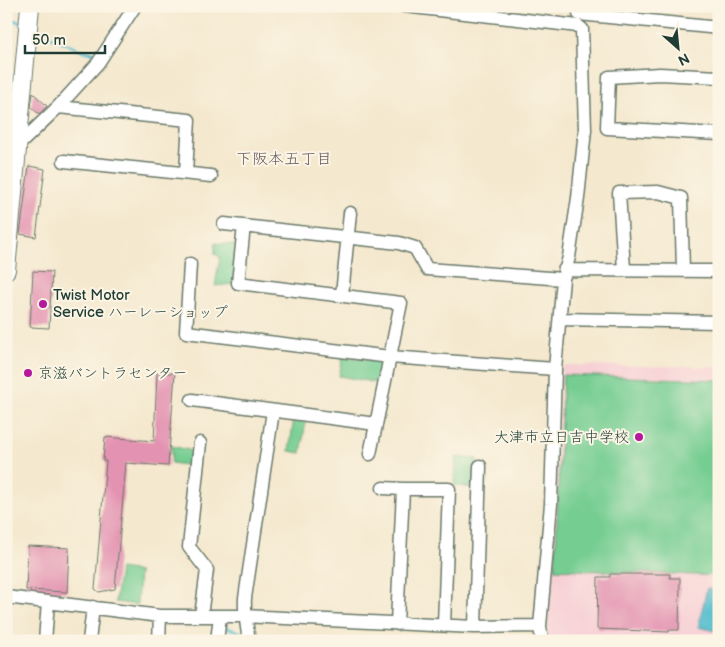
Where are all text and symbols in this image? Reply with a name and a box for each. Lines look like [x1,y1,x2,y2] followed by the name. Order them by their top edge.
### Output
[25,22,105,54] scale bar
[652,22,702,72] north arrow
[32,31,66,50] text: 50 m
[675,49,692,69] text: N
[236,150,332,169] district label: 下阪本五丁目
[53,286,228,322] place label: Twist Motor Service ハーレーショップ
[37,298,49,310] marker: Twist Motor Service ハーレーショップ
[38,364,187,383] place label: 京滋バントラセンター
[22,367,34,379] marker: 京滋バントラセンター
[494,428,629,447] place label: 大津市立日吉中学校
[633,431,645,443] marker: 大津市立日吉中学校

